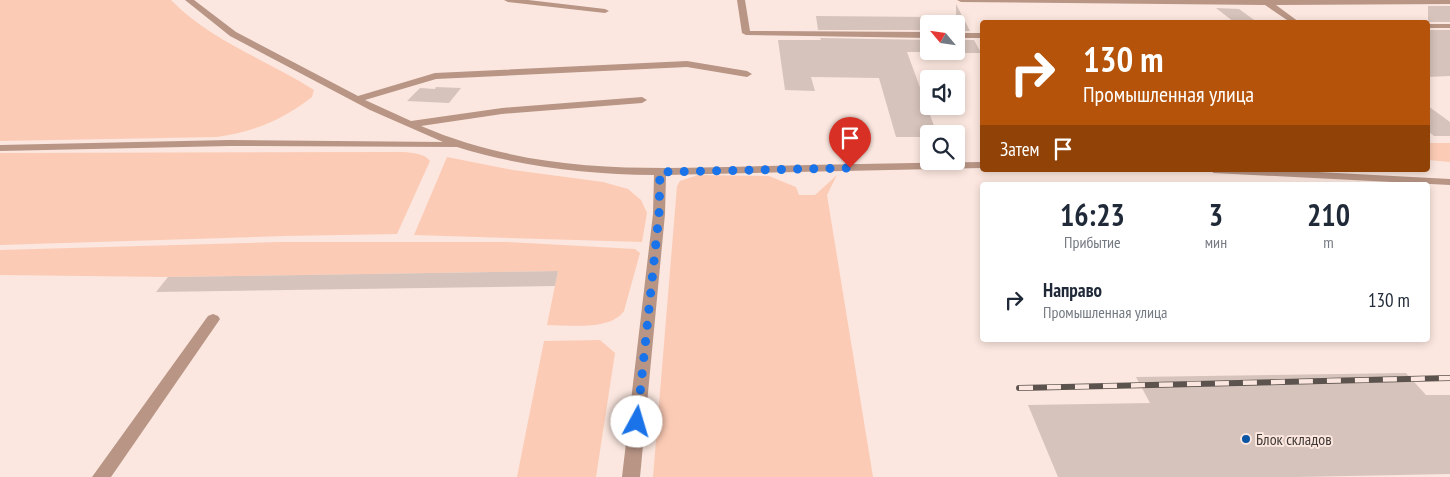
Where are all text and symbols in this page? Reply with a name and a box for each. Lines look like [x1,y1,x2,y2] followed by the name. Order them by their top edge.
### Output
[920,15,965,60] north arrow
[920,15,965,170] map controls
[1083,36,1164,82] text: 130 m
[1000,40,1065,105] icon: right
[920,70,965,115] button: sound
[1083,80,1254,108] text: Промышленная улица
[829,117,871,168] pin
[836,124,864,152] icon: arrive
[920,125,965,170] button: search
[1049,135,1077,163] icon: arrive
[1000,137,1039,161] text: Затем
[1060,195,1125,234] text: 16:23
[1209,195,1223,234] text: 3
[1307,195,1350,234] text: 210
[1064,232,1121,252] text: Прибытие
[1205,232,1227,252] text: мин
[1323,232,1334,252] text: m
[1043,278,1102,302] text: Направо
[1000,286,1028,314] icon: right
[1368,288,1410,312] text: 130 m
[1043,302,1167,322] text: Промышленная улица
[610,395,662,447] position arrow
[1256,429,1332,449] place label: Блок складов
[1240,433,1252,445] marker: Блок складов

